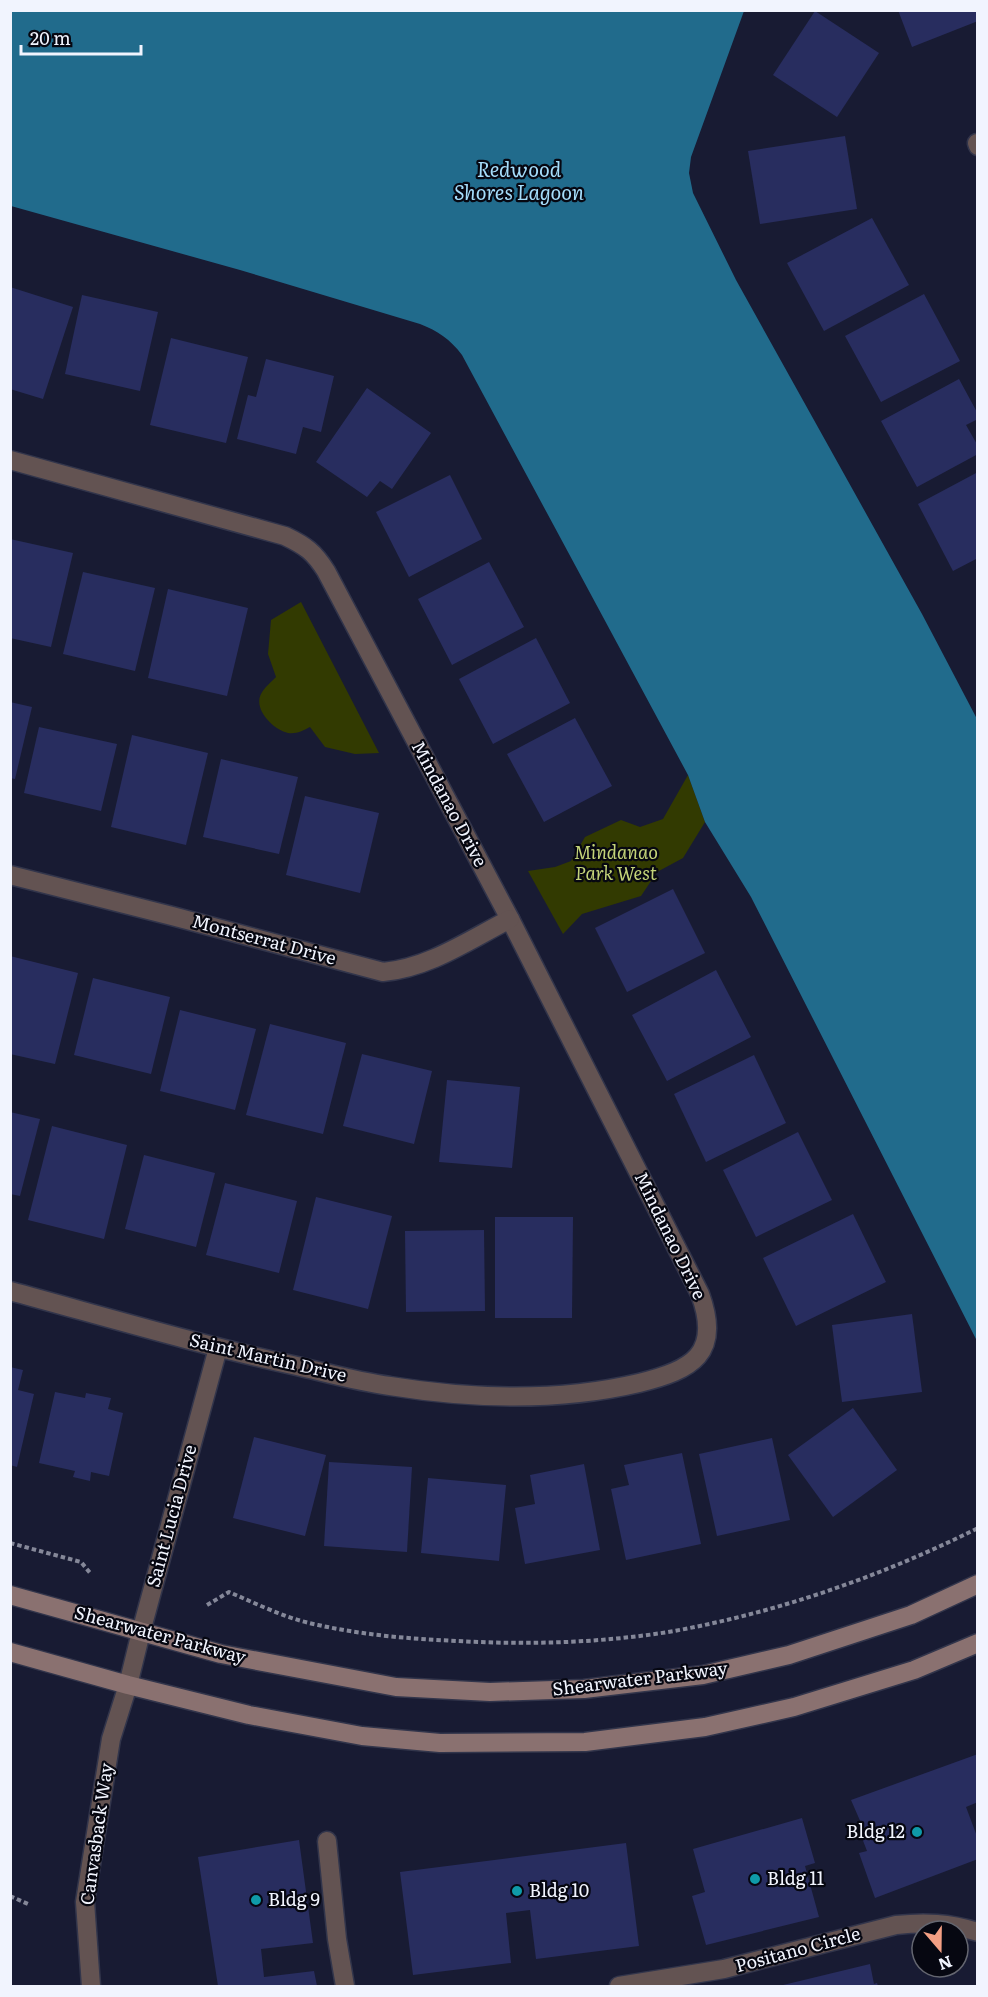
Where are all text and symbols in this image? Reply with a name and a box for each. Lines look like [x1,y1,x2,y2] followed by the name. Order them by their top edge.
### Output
[21,18,141,56] scale bar
[30,24,71,51] text: 20 m
[454,153,584,206] water label: Redwood Shores Lagoon
[406,736,495,871] street label: Mindanao Drive
[574,838,658,886] park label: Mindanao Park West
[189,906,339,971] street label: Montserrat Drive
[629,1167,714,1304] street label: Mindanao Drive
[187,1325,349,1388] street label: Saint Martin Drive
[139,1441,203,1590] street label: Saint Lucia Drive
[72,1598,250,1670] street label: Shearwater Parkway
[551,1653,730,1702] street label: Shearwater Parkway
[72,1760,119,1907] street label: Canvasback Way
[846,1817,905,1844] place label: Bldg 12
[910,1825,924,1839] marker: Bldg 12
[767,1864,824,1891] place label: Bldg 11
[748,1872,762,1886] marker: Bldg 11
[529,1876,589,1903] place label: Bldg 10
[510,1884,524,1898] marker: Bldg 10
[268,1885,320,1912] place label: Bldg 9
[249,1893,263,1907] marker: Bldg 9
[732,1919,863,1978] street label: Positano Circle
[910,1919,970,1979] north arrow
[935,1950,956,1978] text: N

